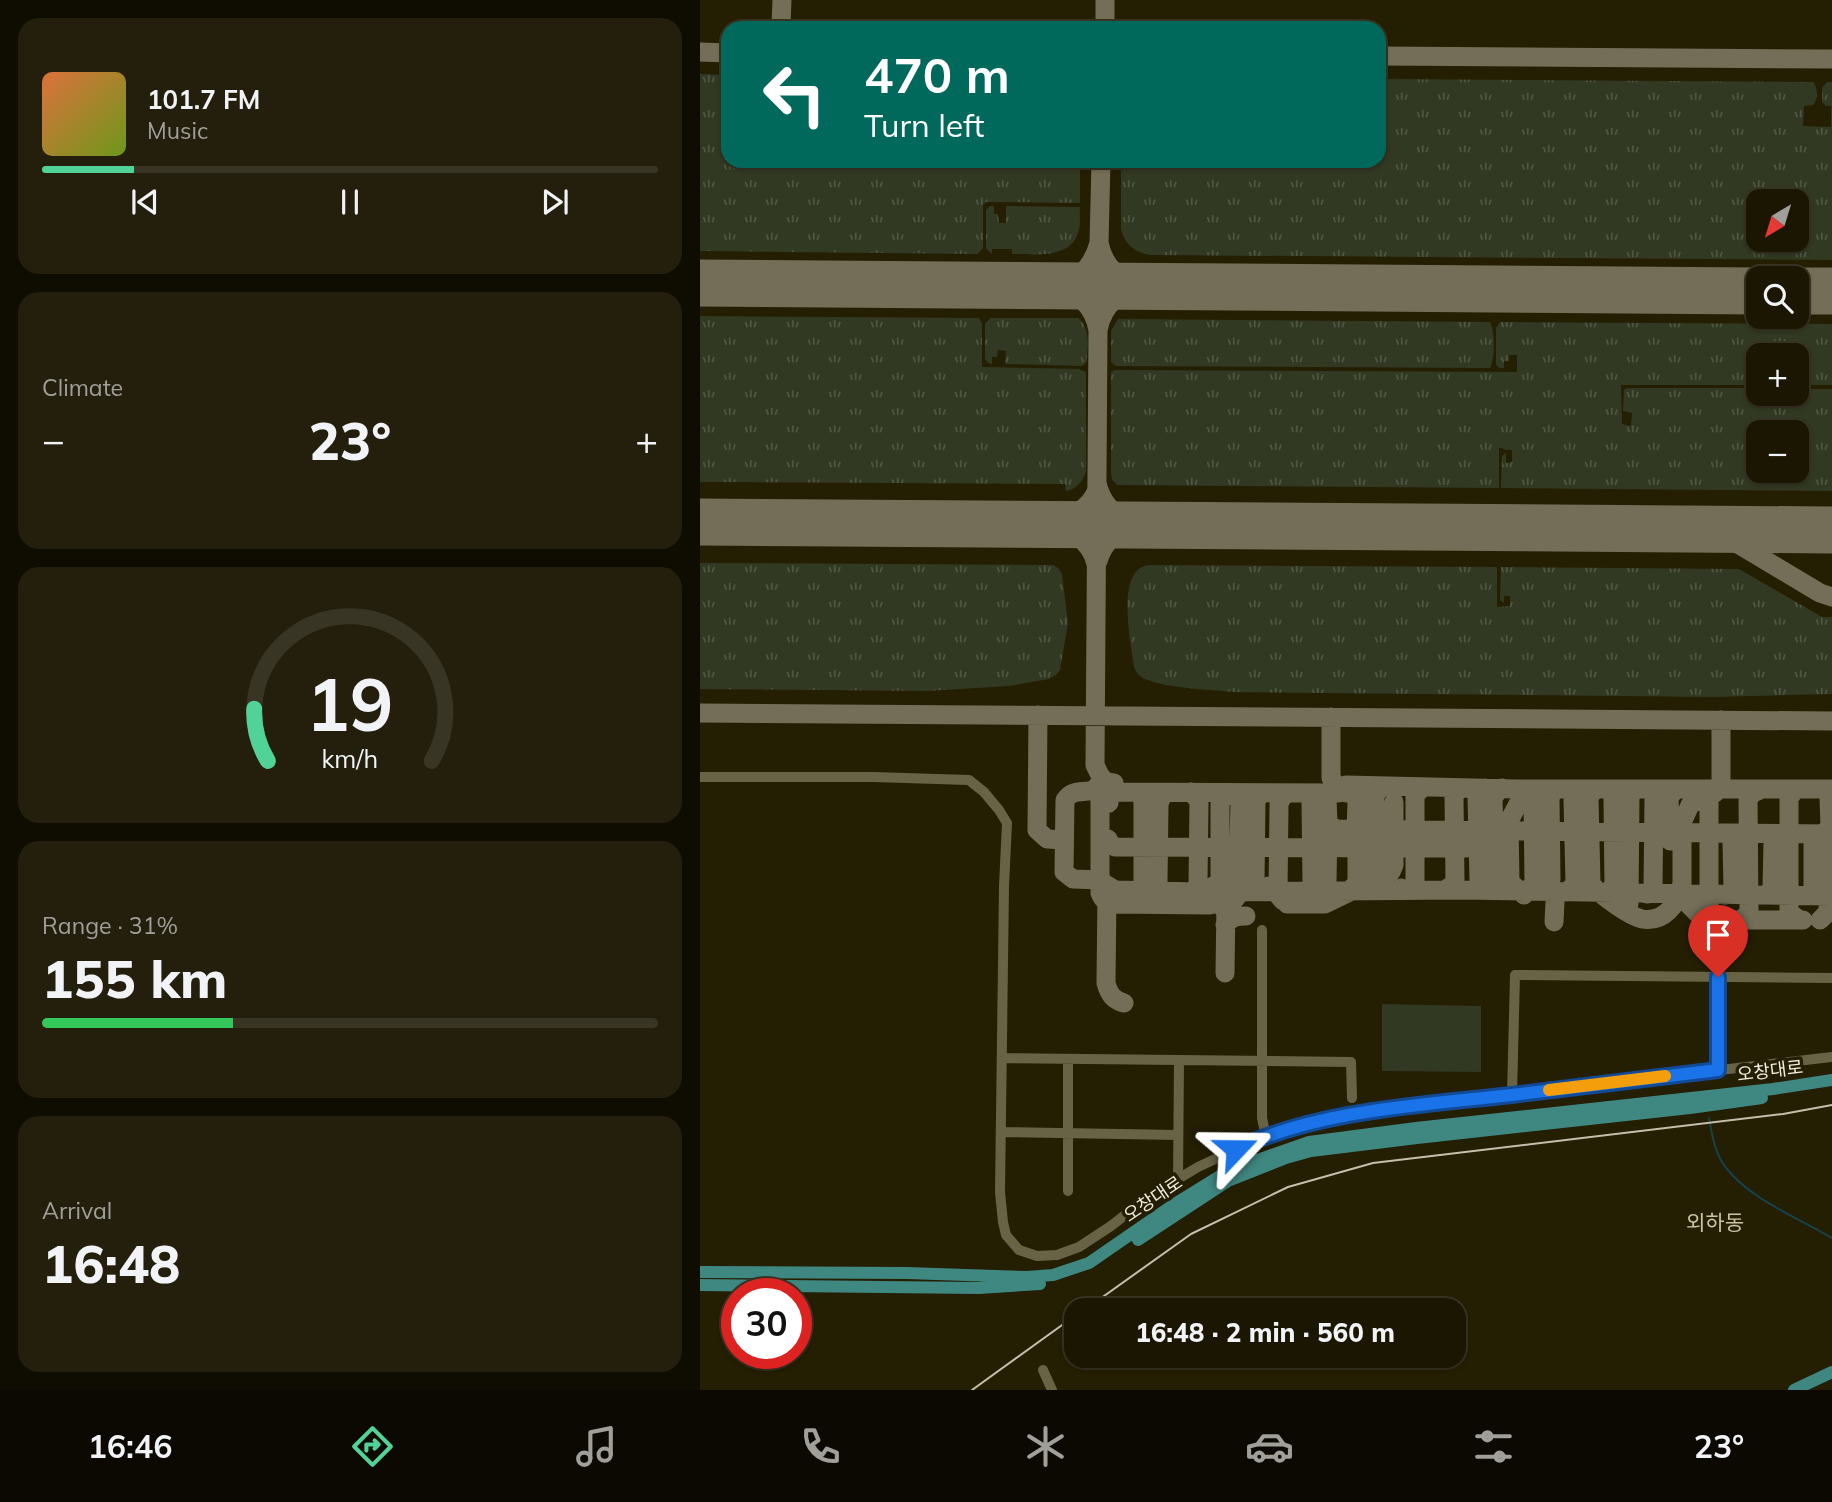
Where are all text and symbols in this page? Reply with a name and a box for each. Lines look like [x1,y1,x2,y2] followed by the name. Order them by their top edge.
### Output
[864,44,1010,105] text: 470 m
[749,49,840,140] icon: left
[147,83,260,116] text: 101.7 FM
[864,105,984,145] text: Turn left
[147,116,208,145] text: Music
[126,183,164,221] icon: previous
[331,183,369,221] icon: pause
[536,183,574,221] icon: next
[1746,189,1810,252] north arrow
[1746,189,1809,483] map controls
[1746,266,1809,329] button: search
[1746,343,1809,406] button: +
[42,373,123,402] text: Climate
[309,408,391,473] text: 23°
[42,416,65,464] text: −
[635,416,658,464] text: +
[1746,420,1809,483] button: −
[306,658,394,749] text: 19
[322,743,378,774] text: km/h
[1688,905,1748,977] pin
[42,911,178,940] text: Range · 31%
[1699,916,1737,954] icon: arrive
[42,946,227,1011] text: 155 km
[1736,1055,1804,1086] street label: 오창대로
[1199,1112,1273,1186] position arrow
[1119,1171,1187,1227] street label: 오창대로
[42,1196,112,1225] text: Arrival
[1686,1209,1744,1235] district label: 외하동
[42,1231,180,1296] text: 16:48
[721,1278,812,1369] speed limit sign: 30
[1135,1316,1395,1349] text: 16:48 · 2 min · 560 m
[348,1422,397,1471] icon: directions
[572,1422,621,1471] icon: music
[796,1422,845,1471] icon: phone
[1021,1422,1070,1471] icon: climate
[1245,1422,1294,1471] icon: car
[1469,1422,1518,1471] icon: filters
[88,1426,172,1466] text: 16:46
[1694,1426,1744,1466] text: 23°

